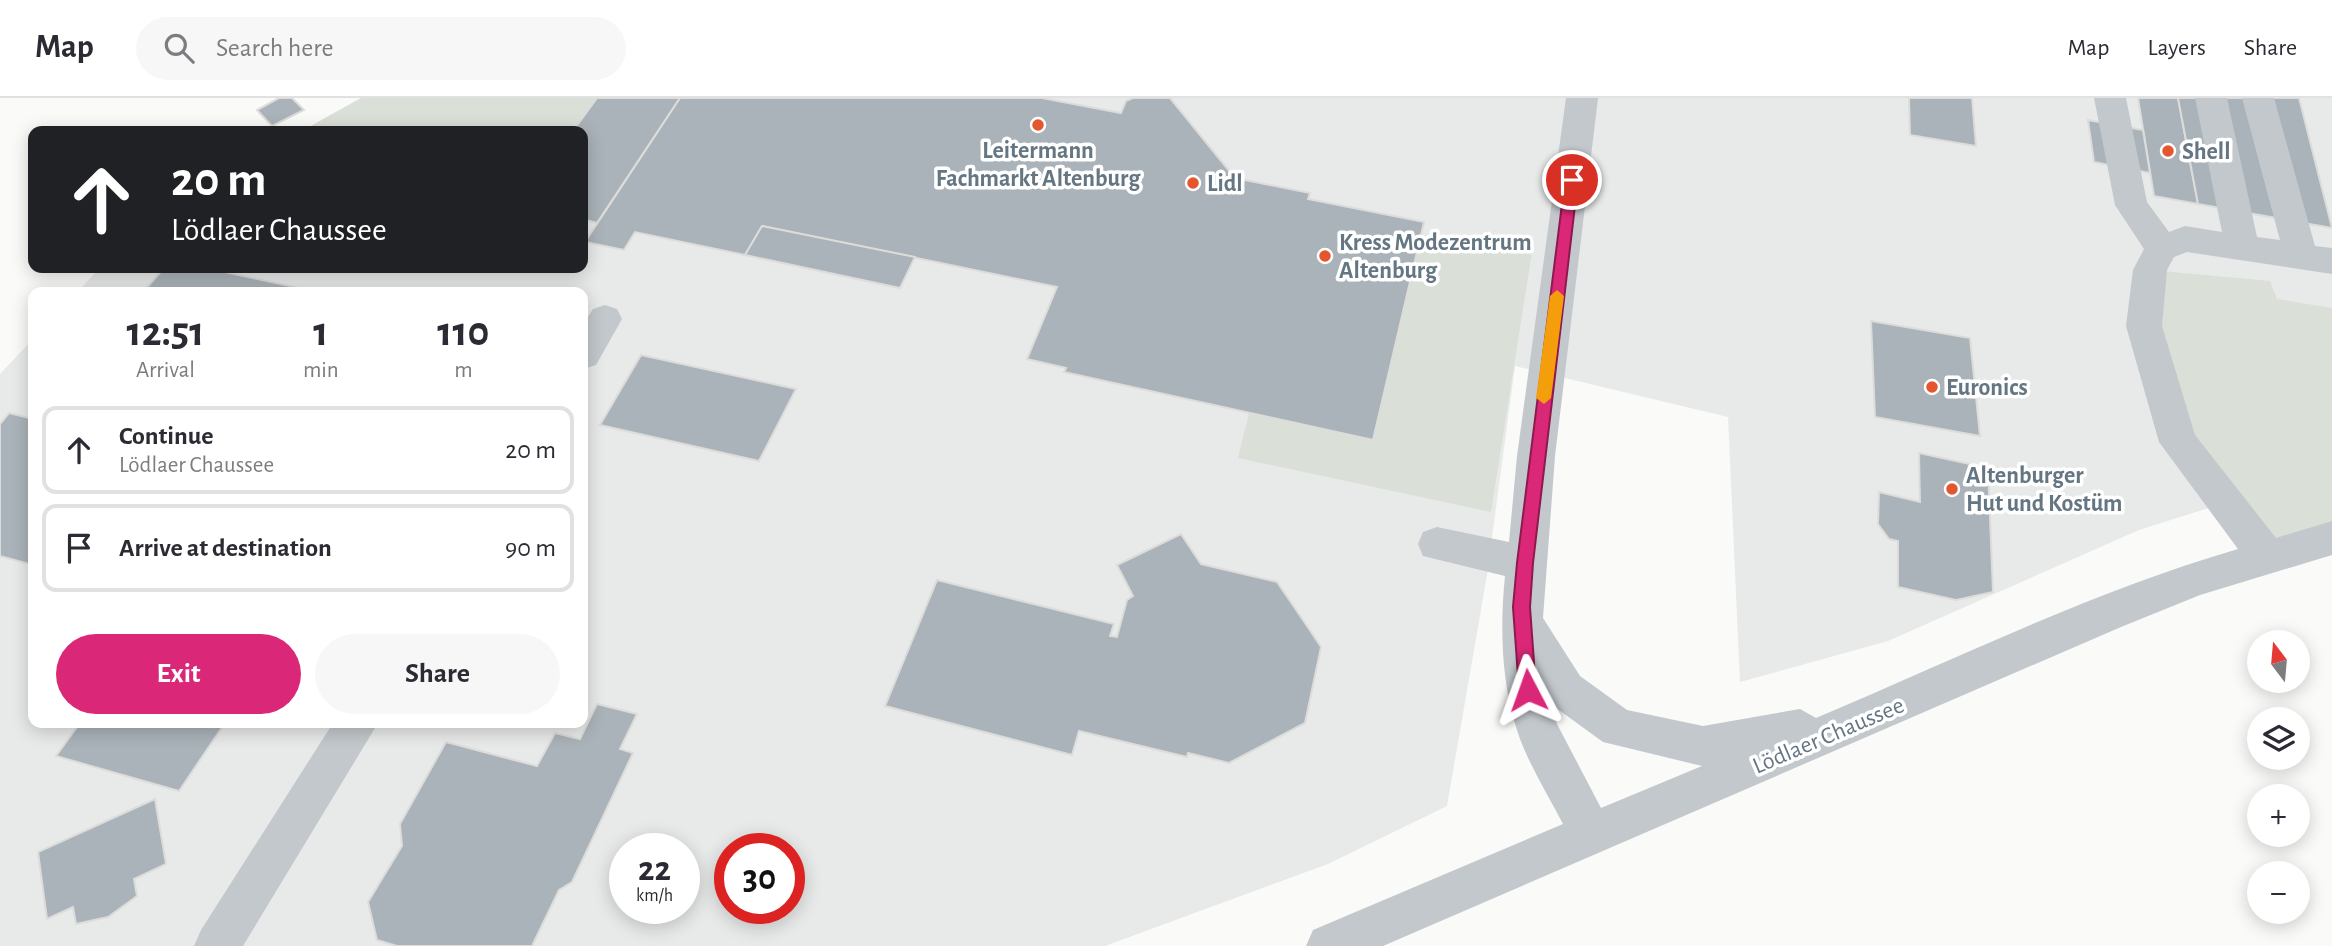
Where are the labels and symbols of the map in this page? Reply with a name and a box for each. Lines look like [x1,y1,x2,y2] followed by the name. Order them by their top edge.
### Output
[1030,117,1046,133] marker: Leitermann Fachmarkt Altenburg
[936,139,1141,191] place label: Leitermann Fachmarkt Altenburg
[2182,140,2230,164] place label: Shell
[2160,143,2176,159] marker: Shell
[1542,150,1602,210] pin
[1207,172,1243,196] place label: Lidl
[1185,175,1201,191] marker: Lidl
[1339,231,1532,283] place label: Kress Modezentrum Altenburg
[1317,248,1333,264] marker: Kress Modezentrum Altenburg
[1946,376,2028,400] place label: Euronics
[1924,379,1940,395] marker: Euronics
[1966,464,2122,516] place label: Altenburger Hut und Kostüm
[1944,481,1960,497] marker: Altenburger Hut und Kostüm
[2247,630,2310,693] north arrow
[1491,653,1565,727] position arrow
[1749,693,1908,779] street label: Lödlaer Chaussee
[714,833,805,924] speed limit sign: 30

